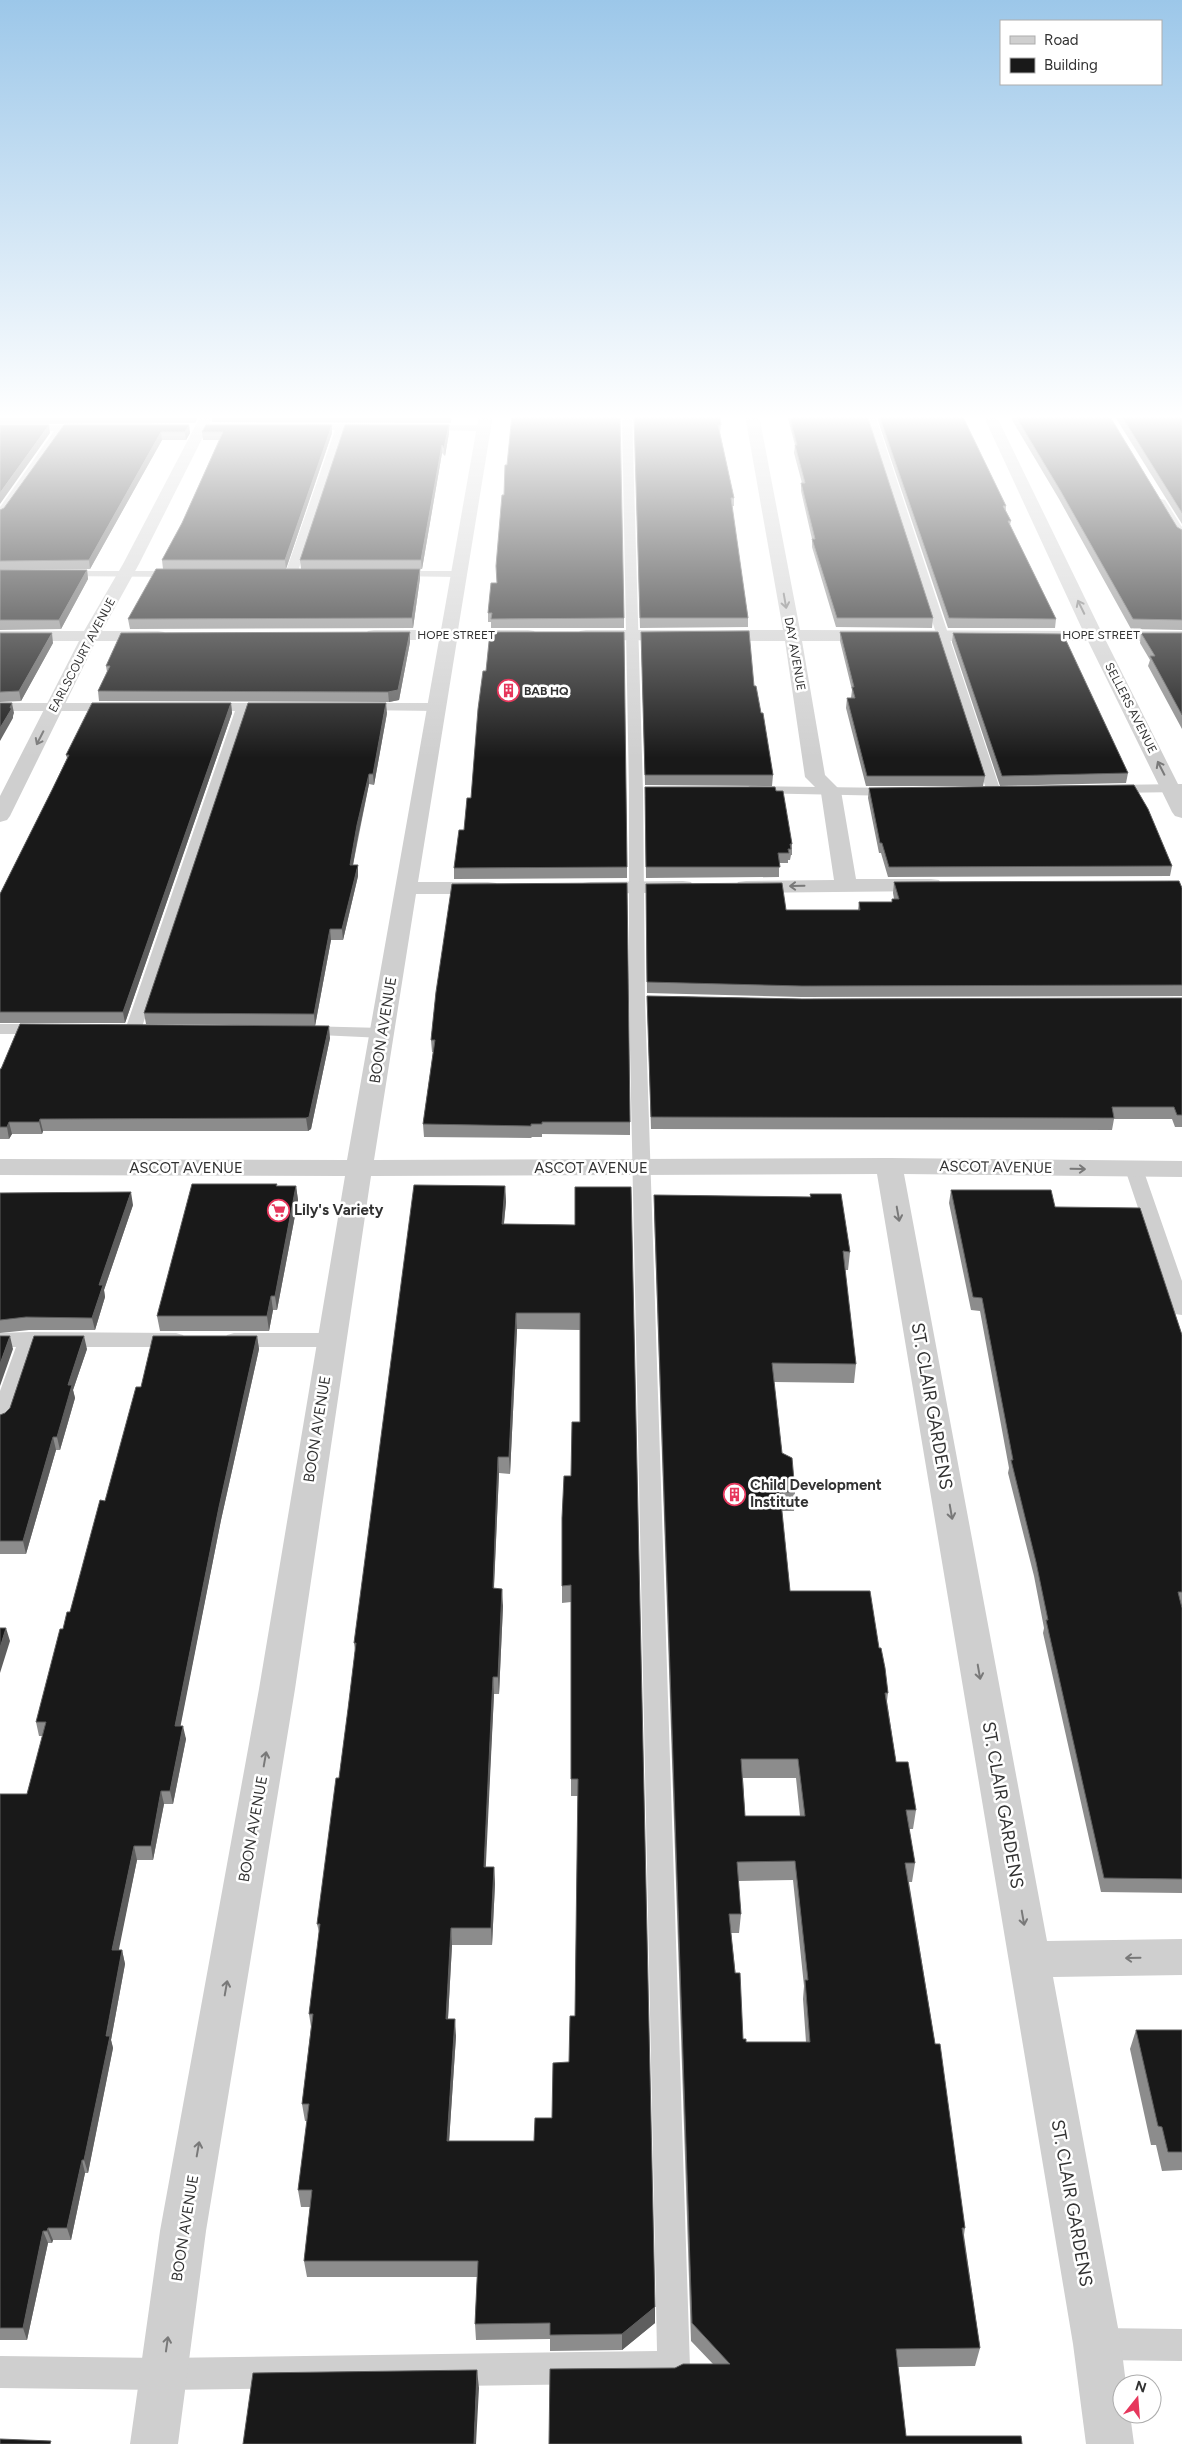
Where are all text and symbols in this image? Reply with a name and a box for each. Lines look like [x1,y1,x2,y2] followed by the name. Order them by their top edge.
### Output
[1000,20,1162,85] legend
[1044,31,1079,49] text: Road
[1044,56,1098,74] text: Building
[781,593,791,609] one-way arrow
[46,595,118,715] street label: EARLSCOURT AVENUE
[1075,600,1085,615] one-way arrow
[782,616,808,692] street label: DAY AVENUE
[417,628,495,642] street label: HOPE STREET
[1062,628,1140,642] street label: HOPE STREET
[1102,660,1160,756] street label: SELLERS AVENUE
[496,679,520,703] building icon: BAB HQ
[524,684,569,698] place label: BAB HQ
[35,730,44,745] one-way arrow
[1156,761,1165,776] one-way arrow
[790,881,806,891] one-way arrow
[366,975,400,1085] street label: BOON AVENUE
[939,1157,1053,1177] street label: ASCOT AVENUE
[129,1159,243,1177] street label: ASCOT AVENUE
[534,1159,648,1177] street label: ASCOT AVENUE
[1070,1164,1086,1173] one-way arrow
[266,1198,290,1222] supermarket icon: Lily's Variety
[294,1201,384,1219] place label: Lily's Variety
[893,1206,903,1222] one-way arrow
[906,1321,958,1491] street label: ST. CLAIR GARDENS
[300,1374,334,1484] street label: BOON AVENUE
[750,1476,882,1511] place label: Child Development Institute
[722,1482,746,1506] building icon: Child Development Institute
[946,1503,956,1519] one-way arrow
[975,1663,985,1679] one-way arrow
[977,1720,1029,1890] street label: ST. CLAIR GARDENS
[261,1752,271,1768] one-way arrow
[235,1774,271,1884] street label: BOON AVENUE
[1018,1910,1028,1926] one-way arrow
[1126,1953,1142,1963] one-way arrow
[221,1981,231,1997] one-way arrow
[1046,2118,1098,2288] street label: ST. CLAIR GARDENS
[193,2141,203,2157] one-way arrow
[168,2173,202,2283] street label: BOON AVENUE
[162,2336,172,2352] one-way arrow
[1112,2374,1162,2424] north arrow
[1133,2377,1148,2397] text: N

